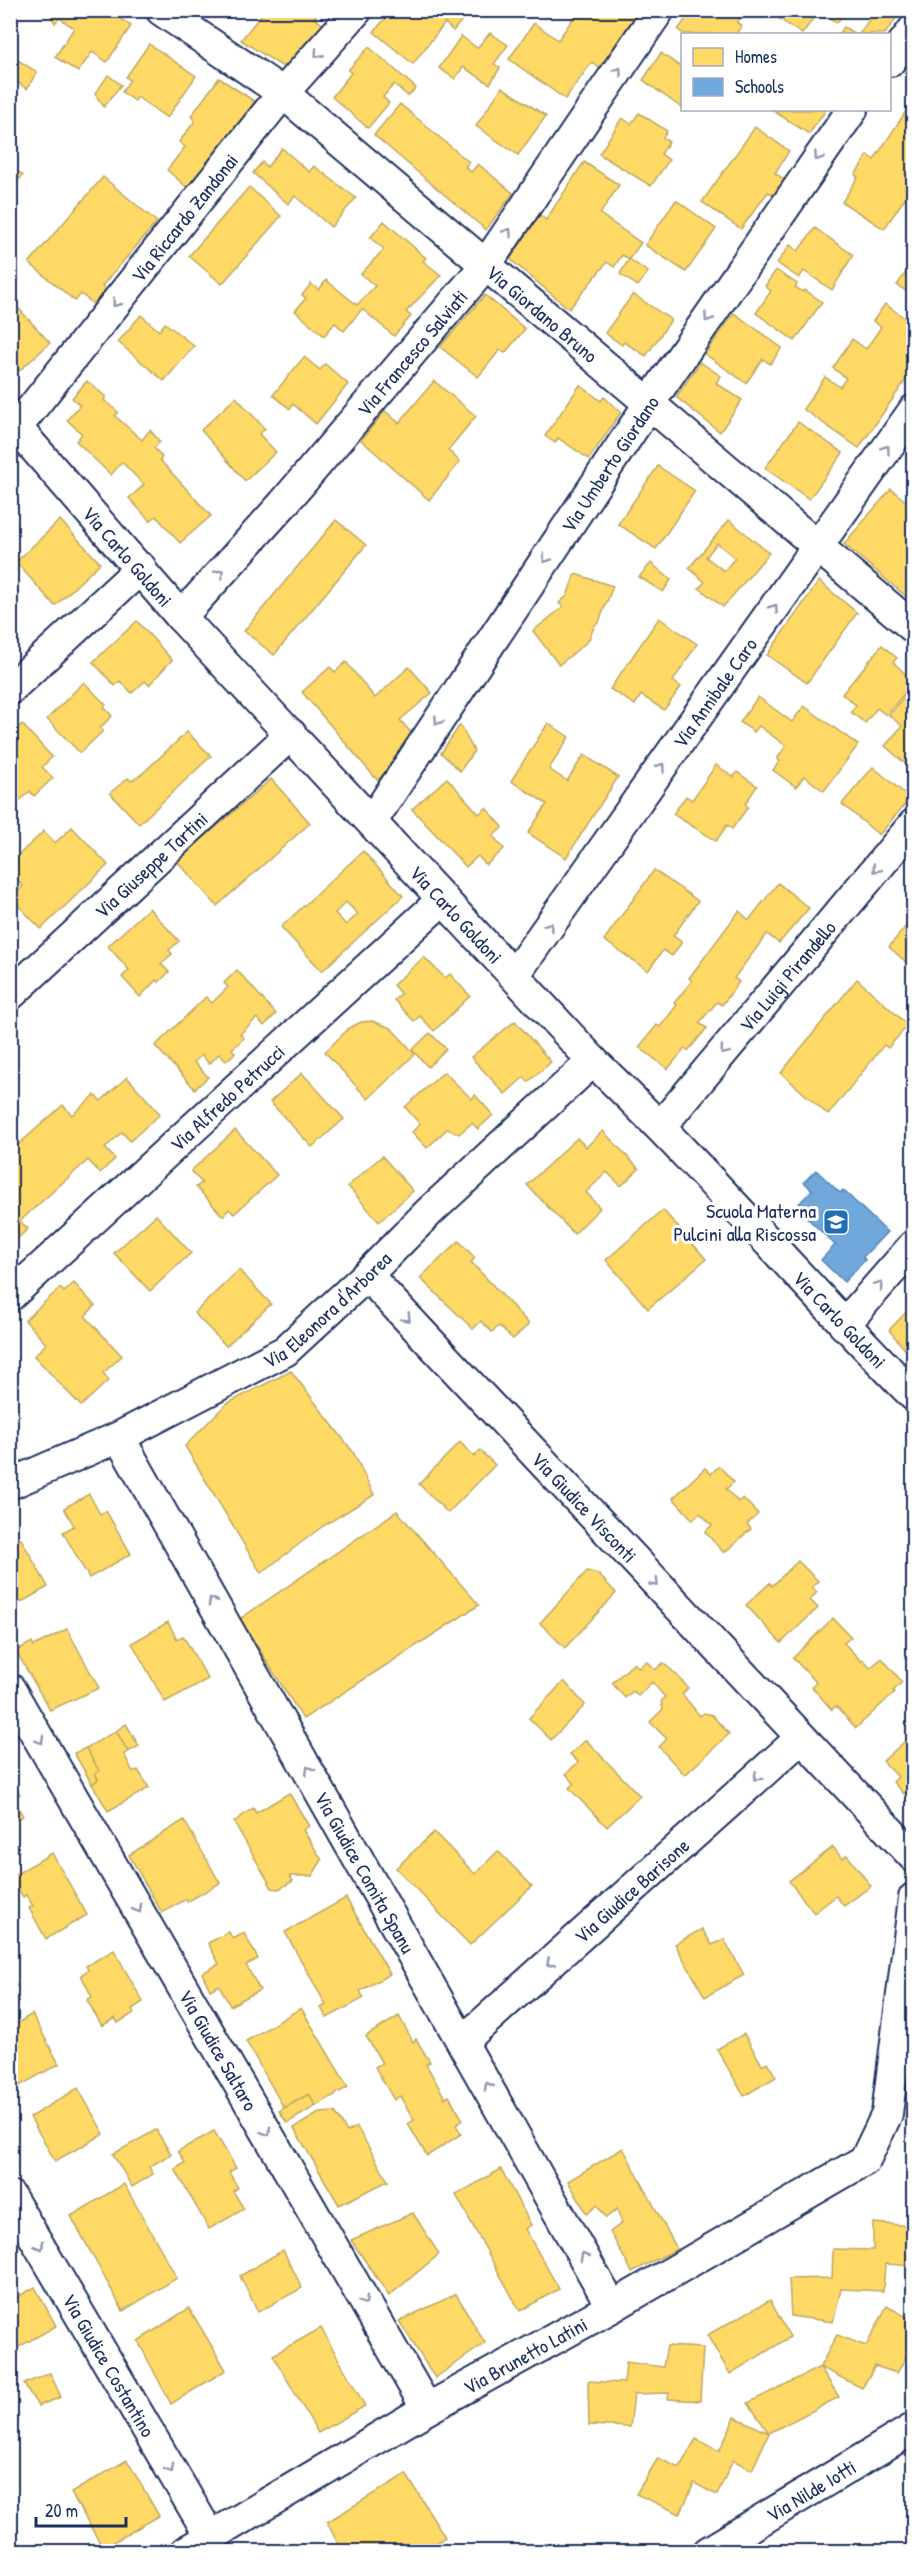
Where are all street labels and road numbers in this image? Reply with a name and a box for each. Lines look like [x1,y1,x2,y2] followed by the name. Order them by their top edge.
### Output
[124,147,244,287] street label: Via Riccardo Zandonai
[481,258,604,368] street label: Via Giordano Bruno
[350,283,473,422] street label: Via Francesco Salviati
[554,390,665,537] street label: Via Umberto Giordano
[77,500,179,612] street label: Via Carlo Goldoni
[666,632,763,753] street label: Via Annibale Caro
[88,805,213,924] street label: Via Giuseppe Tartini
[404,859,509,969] street label: Via Carlo Goldoni
[732,914,841,1037] street label: Via Luigi Pirandello
[163,1038,290,1157] street label: Via Alfredo Petrucci
[258,1245,397,1374] street label: Via Eleonora d'Arborea
[788,1264,893,1374] street label: Via Carlo Goldoni
[526,1446,643,1568] street label: Via Giudice Visconti
[309,1786,422,1958] street label: Via Giudice Comita Spanu
[568,1831,695,1949] street label: Via Giudice Barisone
[173,1984,265,2115] street label: Via Giudice Saltaro
[57,2288,162,2442] street label: Via Giudice Costantino
[458,2310,592,2400] street label: Via Brunetto Latini
[761,2453,861,2527] street label: Via Nilde Iotti

